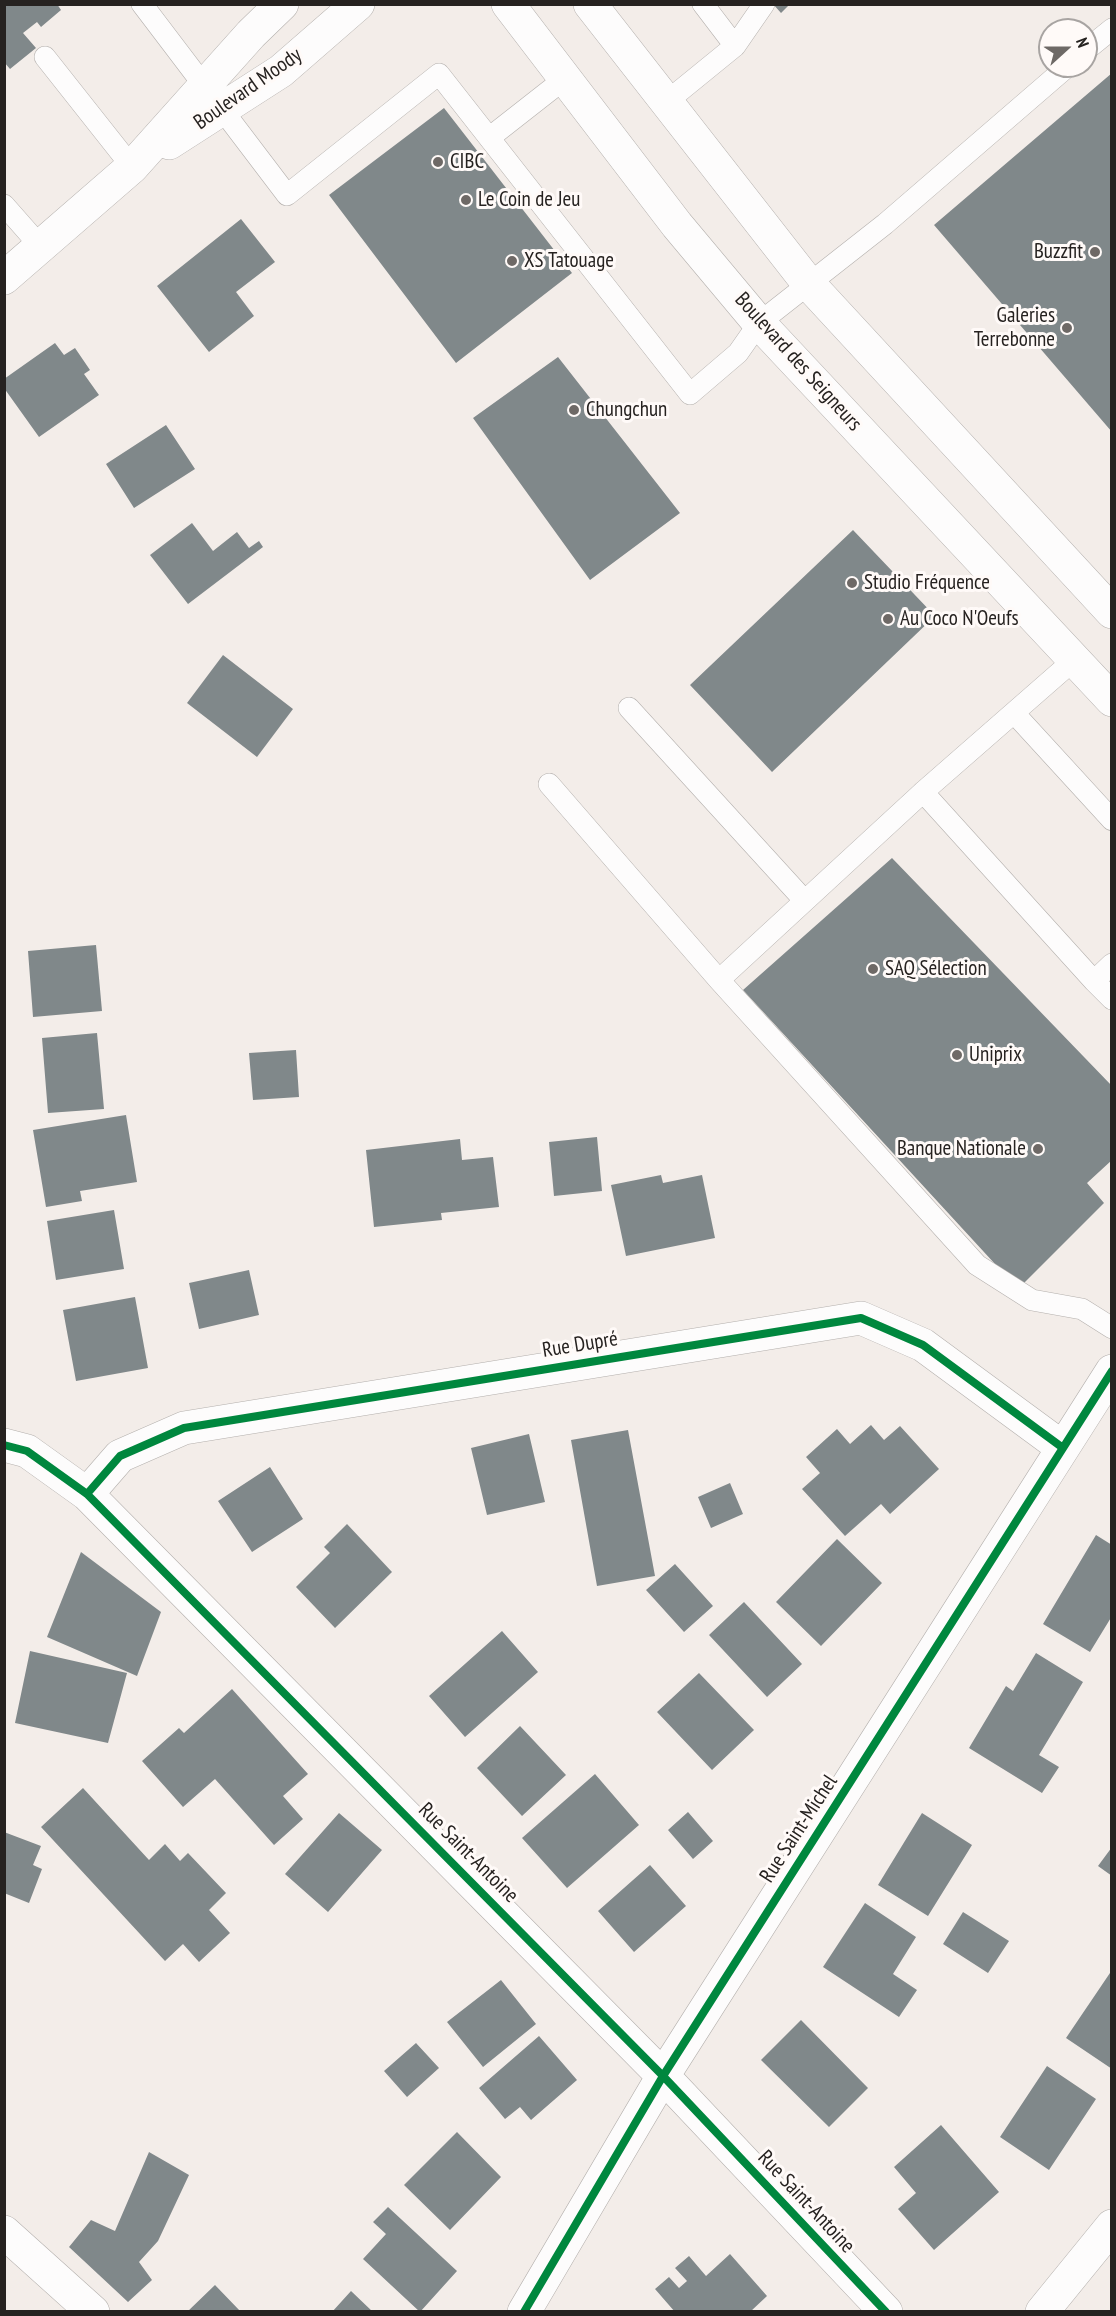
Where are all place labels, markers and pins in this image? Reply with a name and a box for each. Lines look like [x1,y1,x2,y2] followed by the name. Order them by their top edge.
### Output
[450,149,484,175] place label: CIBC
[431,155,445,169] marker: CIBC
[478,187,580,213] place label: Le Coin de Jeu
[459,193,473,207] marker: Le Coin de Jeu
[1034,239,1083,265] place label: Buzzfit
[1088,245,1102,259] marker: Buzzfit
[524,248,614,274] place label: XS Tatouage
[505,254,519,268] marker: XS Tatouage
[974,303,1055,353] place label: Galeries Terrebonne
[1060,321,1074,335] marker: Galeries Terrebonne
[586,397,667,423] place label: Chungchun
[567,403,581,417] marker: Chungchun
[864,570,990,596] place label: Studio Fréquence
[845,576,859,590] marker: Studio Fréquence
[900,606,1018,632] place label: Au Coco N'Oeufs
[881,612,895,626] marker: Au Coco N'Oeufs
[885,956,987,982] place label: SAQ Sélection
[866,962,880,976] marker: SAQ Sélection
[969,1042,1022,1068] place label: Uniprix
[950,1048,964,1062] marker: Uniprix
[897,1136,1026,1162] place label: Banque Nationale
[1031,1142,1045,1156] marker: Banque Nationale

